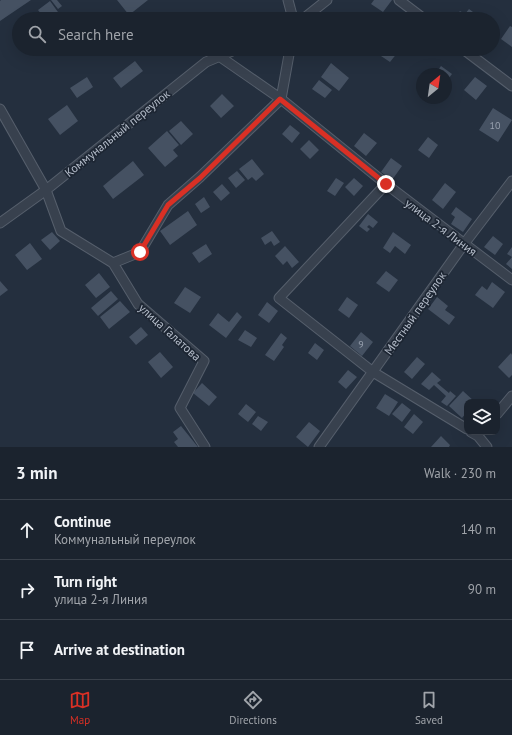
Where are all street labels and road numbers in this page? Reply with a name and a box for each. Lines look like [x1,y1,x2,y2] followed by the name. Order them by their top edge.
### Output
[61,86,173,180] street label: Коммунальный переулок
[402,195,480,259] street label: улица 2-я Линия
[381,268,449,357] street label: Местный переулок
[136,300,204,364] street label: улица Галатова

